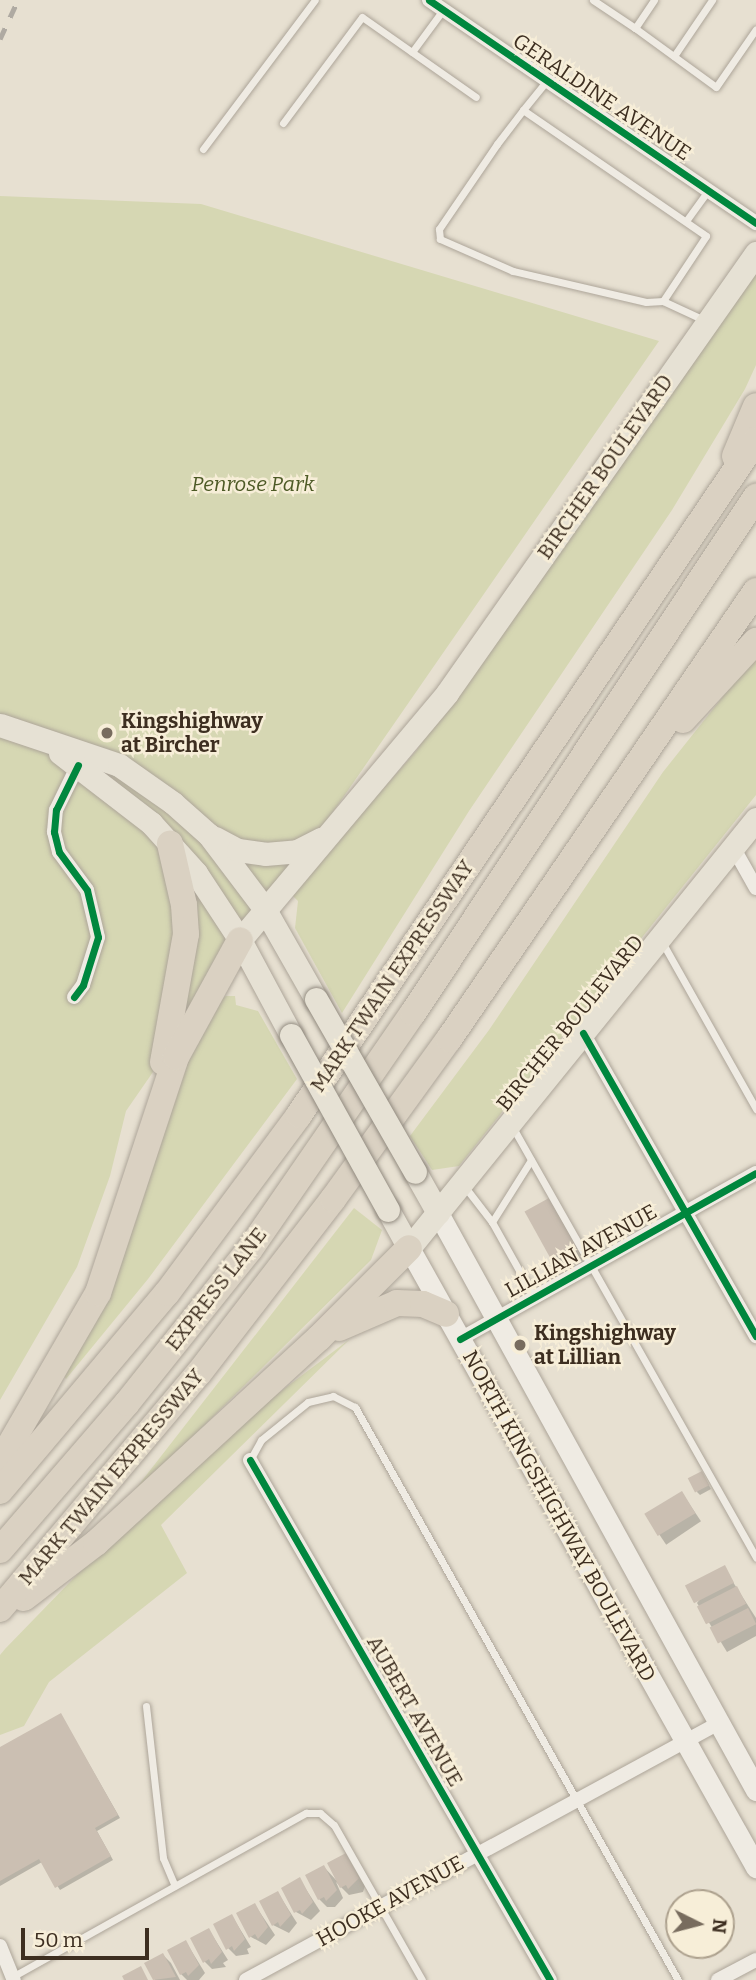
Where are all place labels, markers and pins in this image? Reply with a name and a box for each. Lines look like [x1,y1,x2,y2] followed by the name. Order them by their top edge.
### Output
[121,708,263,758] place label: Kingshighway at Bircher
[99,725,115,741] marker: Kingshighway at Bircher
[534,1320,676,1370] place label: Kingshighway at Lillian
[512,1337,528,1353] marker: Kingshighway at Lillian

